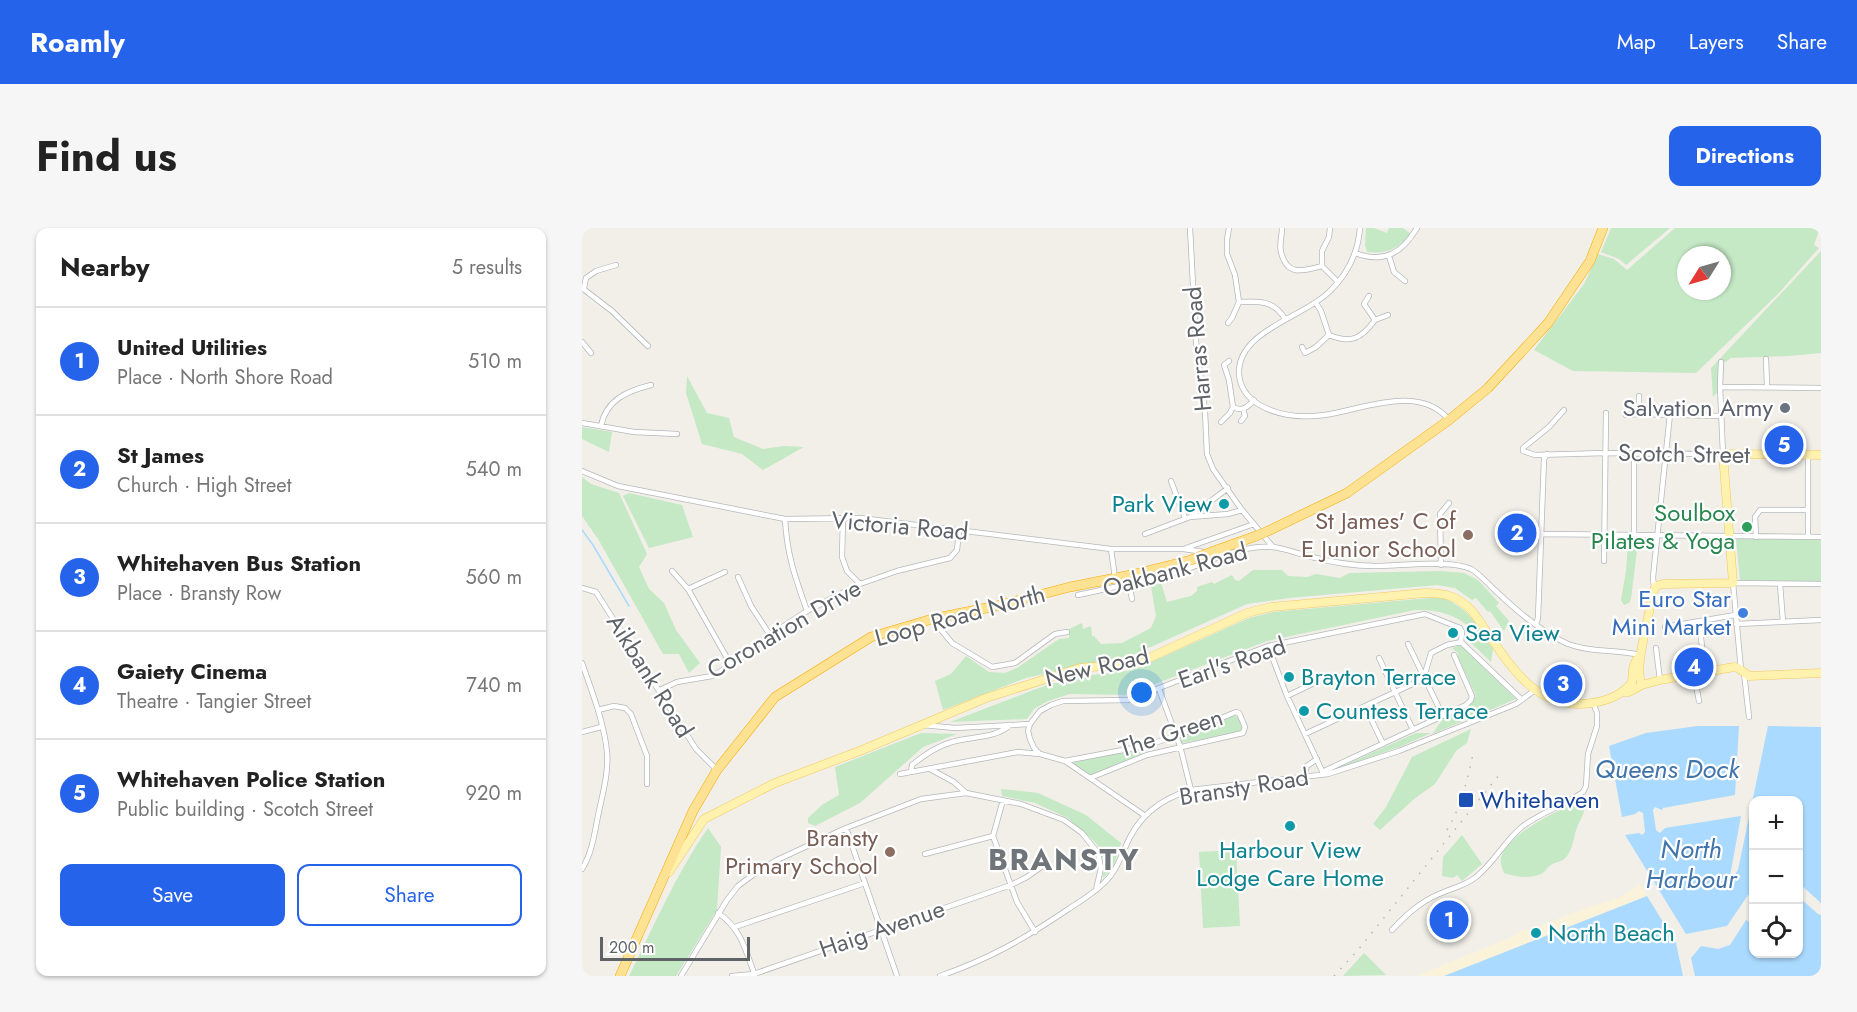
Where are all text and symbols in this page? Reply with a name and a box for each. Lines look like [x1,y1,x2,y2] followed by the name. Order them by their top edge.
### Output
[30,22,125,63] text: Roamly
[1617,27,1656,57] text: Map
[1689,27,1744,57] text: Layers
[1777,27,1827,57] text: Share
[36,126,177,187] text: Find us
[1669,126,1821,186] button: Directions
[1677,246,1731,300] north arrow
[60,248,149,286] text: Nearby
[452,253,522,282] text: 5 results
[1175,285,1220,413] street label: Harras Road
[117,331,267,363] text: United Utilities
[74,347,85,376] text: 1
[468,347,522,376] text: 510 m
[117,363,333,392] text: Place · North Shore Road
[1623,390,1773,425] place label: Salvation Army
[1778,401,1792,415] marker: Salvation Army
[1764,422,1804,468] pin: 5
[1618,435,1751,472] street label: Scotch Street
[117,439,204,471] text: St James
[73,455,86,484] text: 2
[465,455,522,484] text: 540 m
[117,471,291,500] text: Church · High Street
[1112,486,1213,521] place label: Park View
[1591,495,1736,558] place label: Soulbox Pilates & Yoga
[1217,497,1231,511] marker: Park View
[830,502,970,549] street label: Victoria Road
[1301,503,1457,566] place label: St James' C of E Junior School
[1498,510,1536,556] pin: 2
[1740,520,1754,534] marker: Soulbox Pilates & Yoga
[1461,528,1475,542] marker: St James' C of E Junior School
[1099,533,1251,606] street label: Oakbank Road
[117,547,361,579] text: Whitehaven Bus Station
[73,563,86,592] text: 3
[466,563,522,592] text: 560 m
[700,570,867,687] street label: Coronation Drive
[871,576,1049,655] street label: Loop Road North
[117,579,281,608] text: Place · Bransty Row
[1612,581,1732,644] place label: Euro Star Mini Market
[1736,606,1750,620] marker: Euro Star Mini Market
[598,607,702,744] street label: Aikbank Road
[1465,615,1560,650] place label: Sea View
[1446,626,1460,640] marker: Sea View
[1173,628,1290,697] street label: Earl's Road
[1041,638,1152,695] street label: New Road
[1674,644,1714,690] pin: 4
[117,655,267,687] text: Gaiety Cinema
[1301,659,1456,694] place label: Brayton Terrace
[1544,662,1582,706] pin: 3
[1282,670,1296,684] marker: Brayton Terrace
[73,671,86,700] text: 4
[466,671,522,700] text: 740 m
[1127,678,1156,707] your location
[117,687,311,716] text: Theatre · Tangier Street
[1316,693,1488,728] place label: Countess Terrace
[1114,699,1227,766] street label: The Green
[1297,704,1311,718] marker: Countess Terrace
[1595,750,1741,788] water label: Queens Dock
[1177,759,1311,814] street label: Bransty Road
[117,763,385,795] text: Whitehaven Police Station
[73,779,86,808] text: 5
[466,779,522,808] text: 920 m
[1480,782,1600,817] place label: Whitehaven
[1457,791,1475,809] marker: Whitehaven
[117,795,373,824] text: Public building · Scotch Street
[1749,796,1803,958] map controls
[1749,796,1803,850] button: +
[1283,819,1297,833] marker: Harbour View Lodge Care Home
[725,820,878,883] place label: Bransty Primary School
[1645,830,1738,898] water label: North Harbour
[1196,832,1384,895] place label: Harbour View Lodge Care Home
[988,838,1140,881] district label: BRANSTY
[883,845,897,859] marker: Bransty Primary School
[1749,850,1803,904] button: −
[60,864,285,926] button: Save
[297,864,522,926] button: Share
[814,891,949,966] street label: Haig Avenue
[1430,898,1468,942] pin: 1
[1749,904,1803,958] button: locate
[1548,915,1675,950] place label: North Beach
[1529,926,1543,940] marker: North Beach
[600,934,750,962] scale bar
[609,936,655,959] text: 200 m

